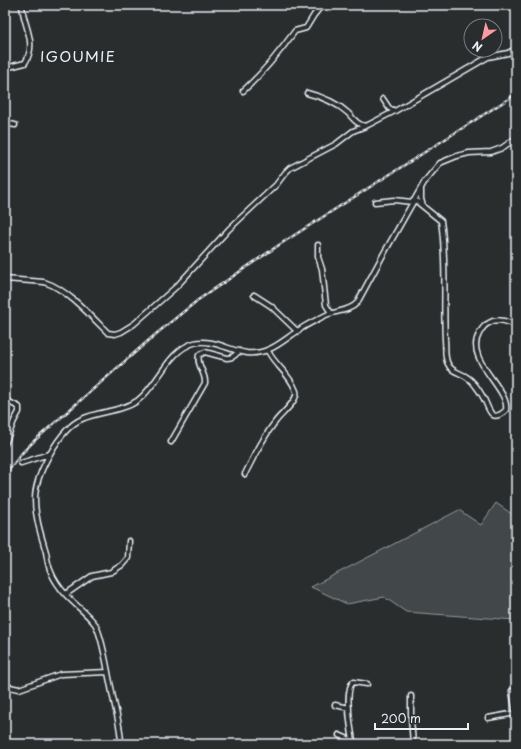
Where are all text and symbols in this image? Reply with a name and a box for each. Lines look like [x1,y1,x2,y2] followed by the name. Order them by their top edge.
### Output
[463,18,503,58] north arrow
[469,37,485,56] text: N
[40,44,116,67] district label: IGOUMIE
[375,705,468,731] scale bar
[381,709,421,727] text: 200 m

